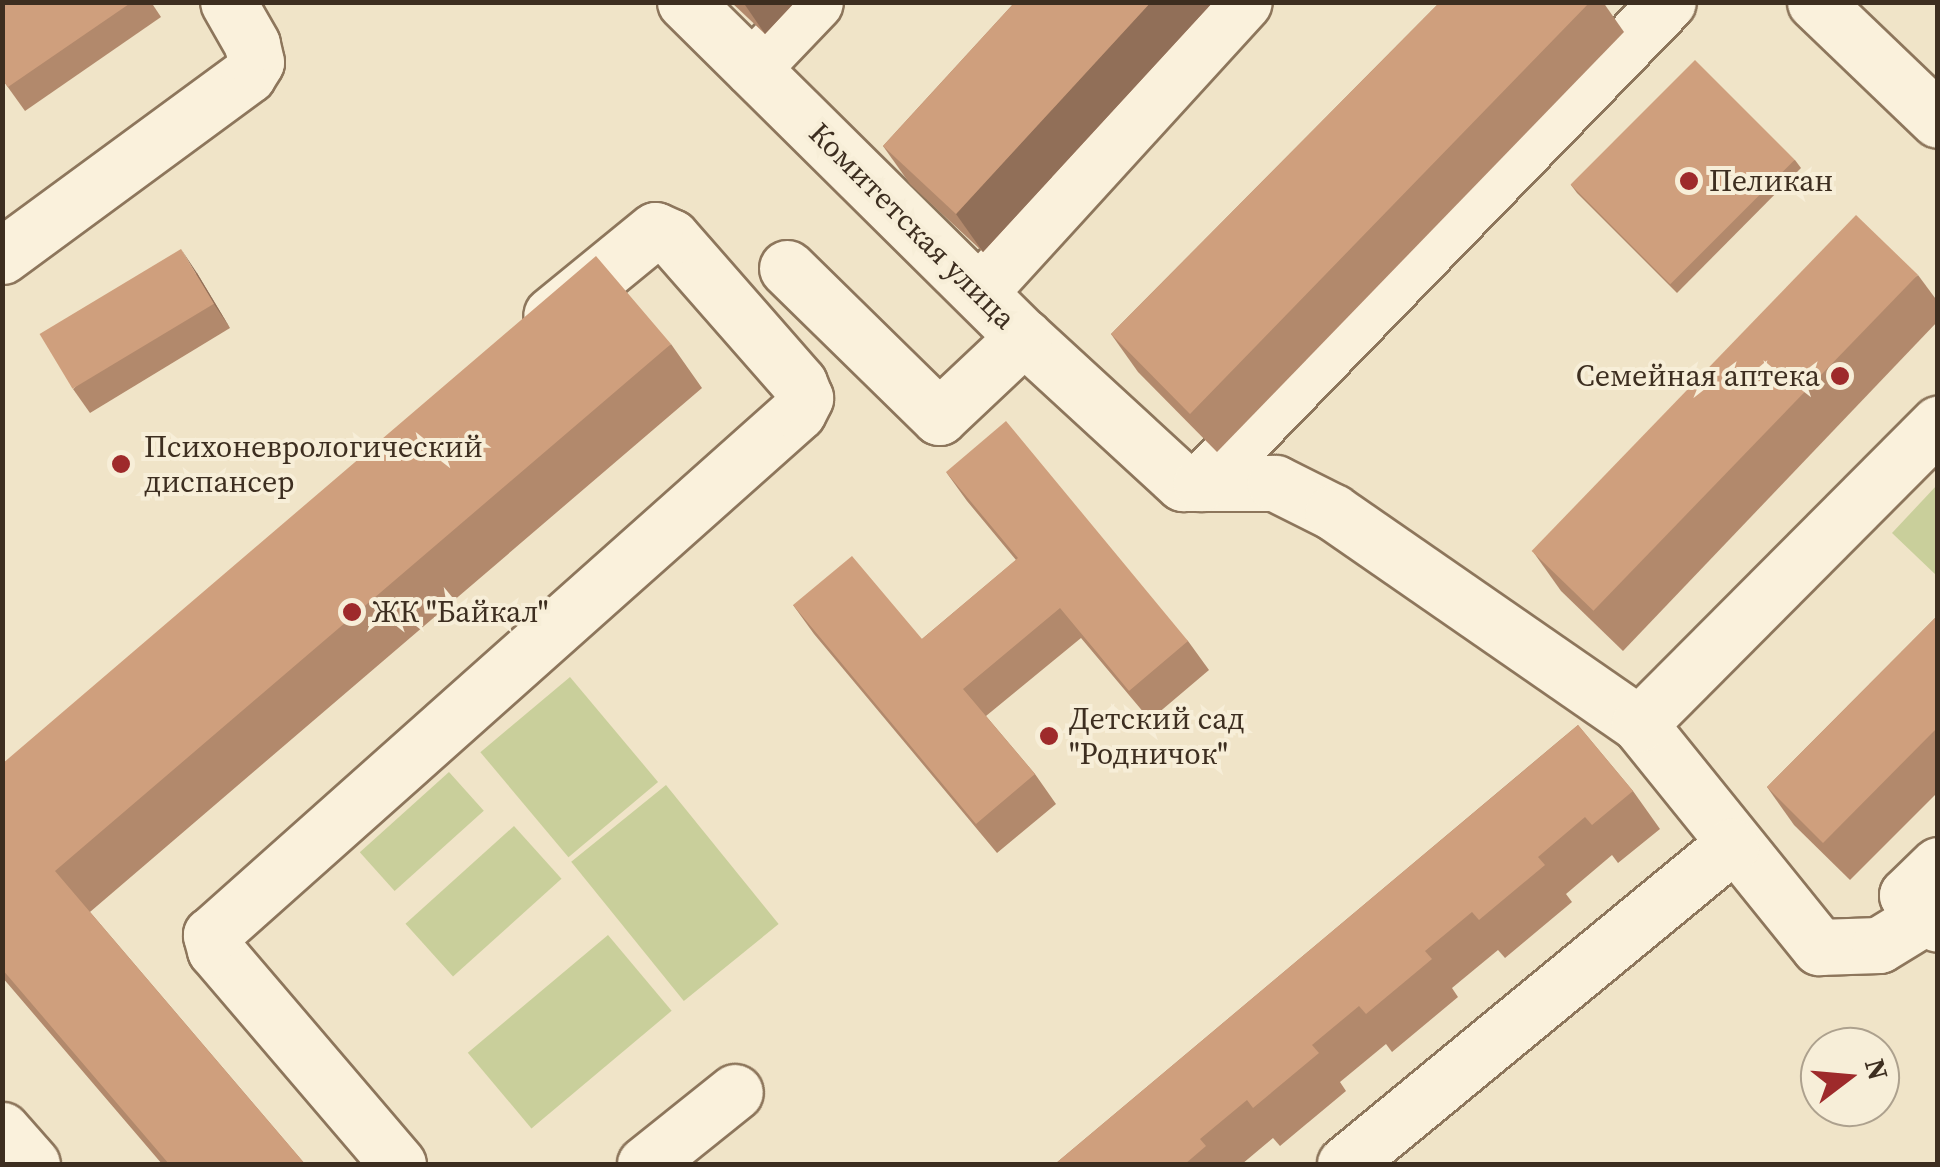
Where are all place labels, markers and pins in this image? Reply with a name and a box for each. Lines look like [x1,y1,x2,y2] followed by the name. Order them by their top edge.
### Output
[1709,163,1833,199] place label: Пеликан
[1678,170,1700,192] marker: Пеликан
[1576,358,1820,394] place label: Семейная аптека
[1829,365,1851,387] marker: Семейная аптека
[144,429,483,500] place label: Психоневрологический диспансер
[108,451,134,477] marker: Психоневрологический диспансер
[372,594,548,630] place label: ЖК "Байкал"
[341,601,363,623] marker: ЖК "Байкал"
[1069,701,1244,772] place label: Детский сад "Родничок"
[1038,725,1060,747] marker: Детский сад "Родничок"

